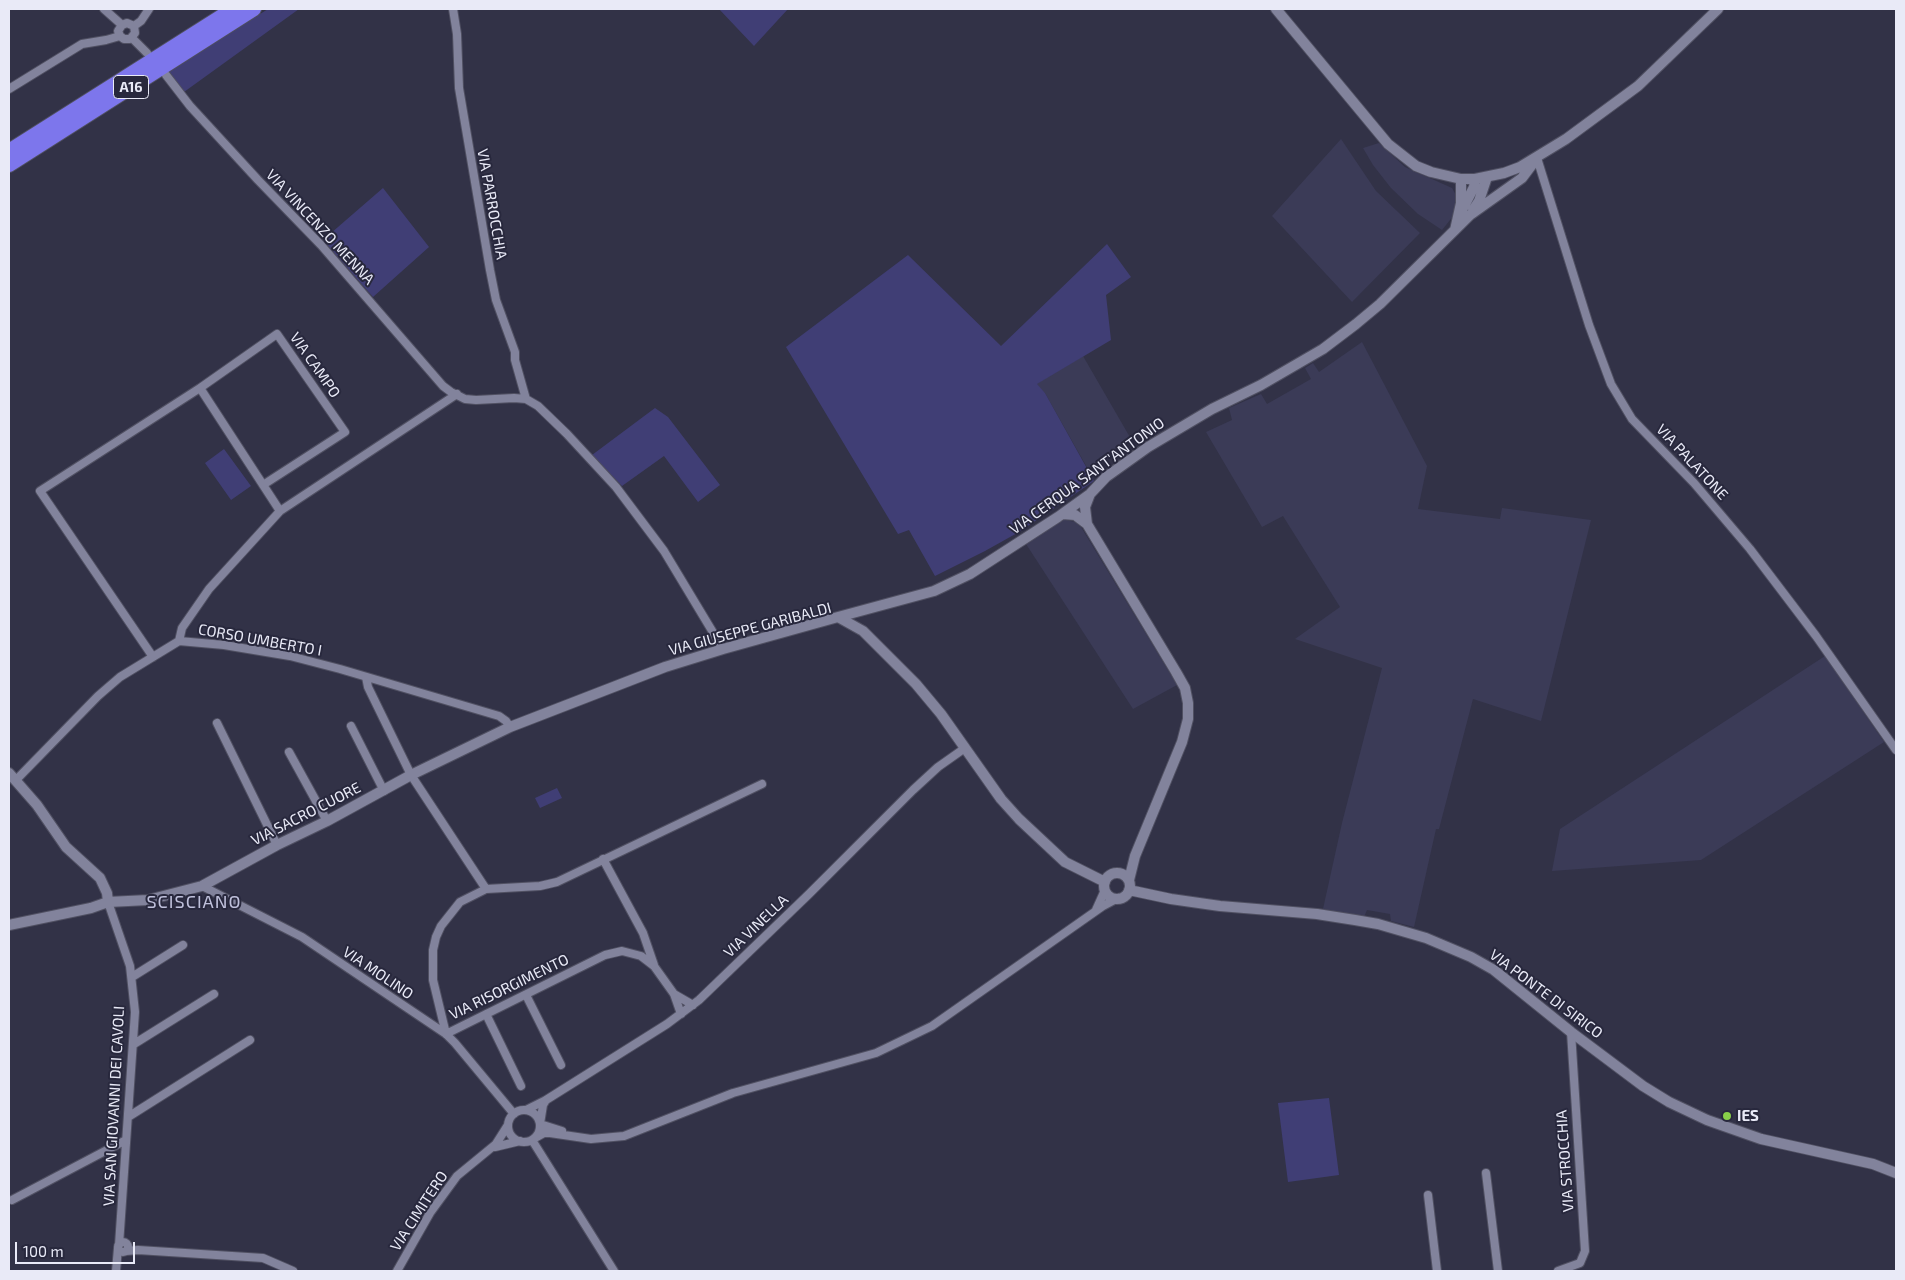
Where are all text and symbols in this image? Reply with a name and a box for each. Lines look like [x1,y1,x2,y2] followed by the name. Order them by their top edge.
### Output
[114,75,148,98] road number: A16
[473,147,511,261] street label: VIA PARROCCHIA
[262,166,378,288] street label: VIA VINCENZO MENNA
[286,329,344,401] street label: VIA CAMPO
[1006,414,1168,538] street label: VIA CERQUA SANT'ANTONIO
[1652,420,1732,504] street label: VIA PALATONE
[667,599,833,659] street label: VIA GIUSEPPE GARIBALDI
[197,620,323,660] street label: CORSO UMBERTO I
[248,779,364,849] street label: VIA SACRO CUORE
[145,891,243,913] district label: SCISCIANO
[720,891,792,961] street label: VIA VINELLA
[339,943,417,1003] street label: VIA MOLINO
[1486,946,1606,1042] street label: VIA PONTE DI SIRICO
[446,950,572,1024] street label: VIA RISORGIMENTO
[100,1005,128,1207] street label: VIA SAN GIOVANNI DEI CAVOLI
[1737,1107,1759,1125] place label: IES
[1552,1109,1578,1213] street label: VIA STROCCHIA
[1721,1110,1733,1122] marker: IES
[386,1168,452,1254] street label: VIA CIMITERO
[18,1232,138,1264] scale bar
[23,1242,64,1260] text: 100 m

